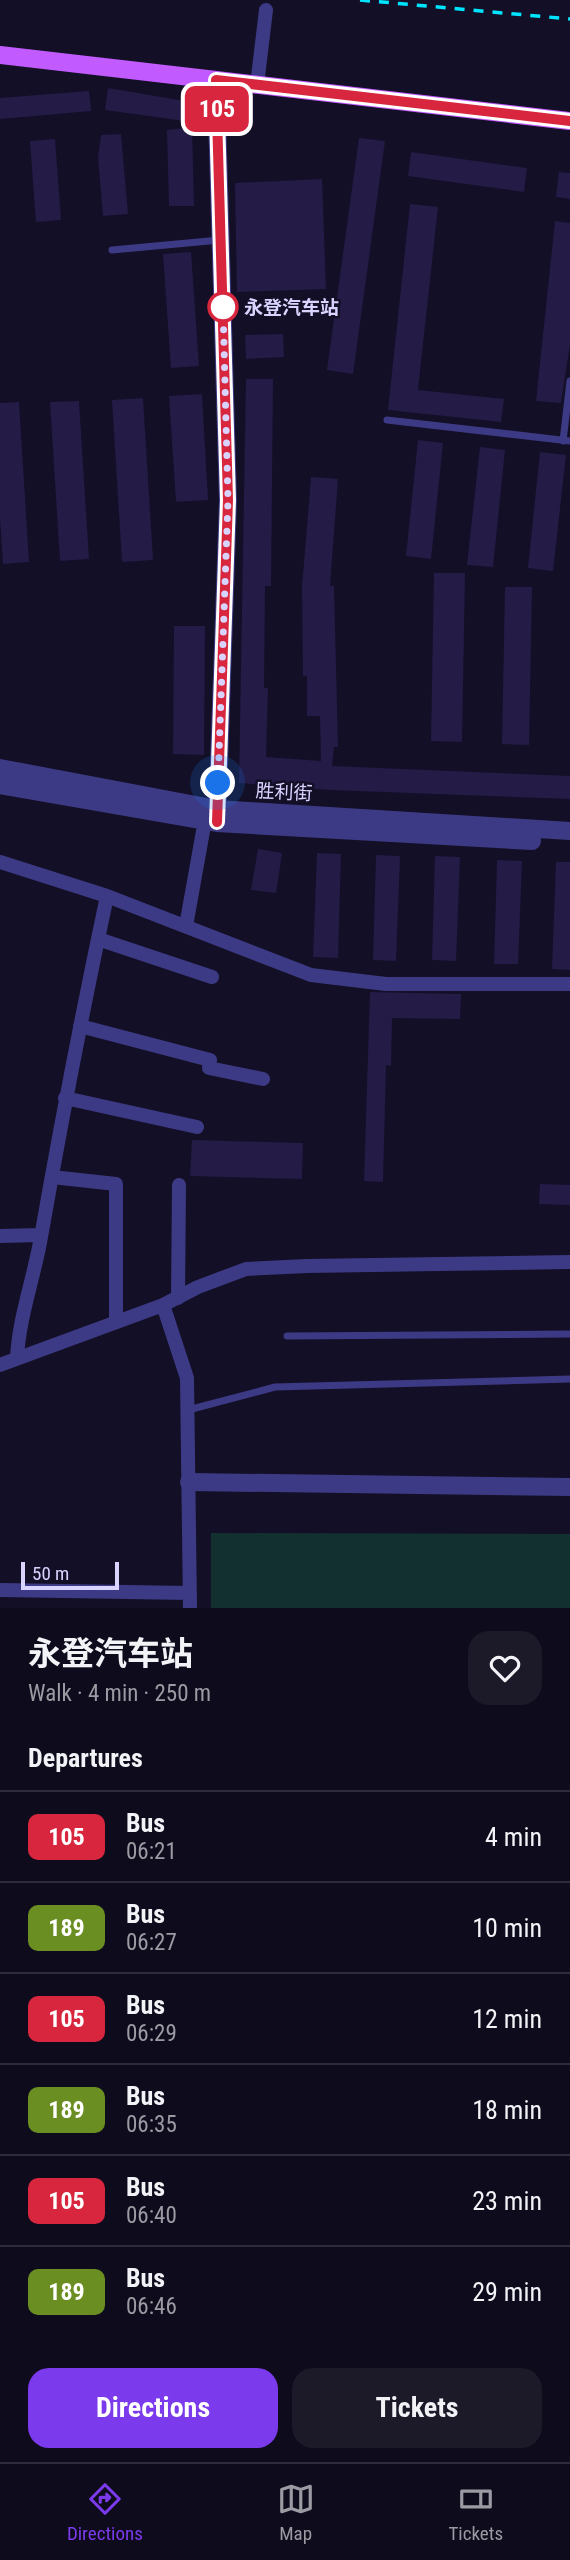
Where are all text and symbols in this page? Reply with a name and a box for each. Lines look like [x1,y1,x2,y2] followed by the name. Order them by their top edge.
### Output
[177,86,257,132] line badge: 105
[199,95,235,123] text: 105
[208,292,238,322] marker: 永登汽车站
[244,296,339,319] place label: 永登汽车站
[200,765,235,800] your location
[255,779,313,805] street label: 胜利街
[21,1559,119,1591] scale bar
[32,1562,69,1585] text: 50 m
[468,1631,542,1705] button: heart
[28,1634,193,1673] text: 永登汽车站
[28,1680,211,1707] text: Walk · 4 min · 250 m
[28,1743,143,1773] text: Departures
[126,1808,165,1838] text: Bus
[485,1822,542,1852] text: 4 min
[48,1823,85,1851] text: 105
[126,1838,177,1865] text: 06:21
[126,1899,165,1929] text: Bus
[472,1913,542,1943] text: 10 min
[48,1914,85,1942] text: 189
[126,1929,177,1956] text: 06:27
[126,1990,165,2020] text: Bus
[472,2004,542,2034] text: 12 min
[48,2005,85,2033] text: 105
[126,2020,177,2047] text: 06:29
[126,2081,165,2111] text: Bus
[472,2095,542,2125] text: 18 min
[48,2096,85,2124] text: 189
[126,2111,177,2138] text: 06:35
[126,2172,165,2202] text: Bus
[472,2186,542,2216] text: 23 min
[48,2187,85,2215] text: 105
[126,2202,177,2229] text: 06:40
[126,2263,165,2293] text: Bus
[472,2277,542,2307] text: 29 min
[48,2278,85,2306] text: 189
[126,2293,177,2320] text: 06:46
[28,2368,278,2448] button: Directions
[292,2368,542,2448] button: Tickets
[67,2480,143,2545] tab: Directions
[277,2480,315,2545] tab: Map
[448,2480,503,2545] tab: Tickets

